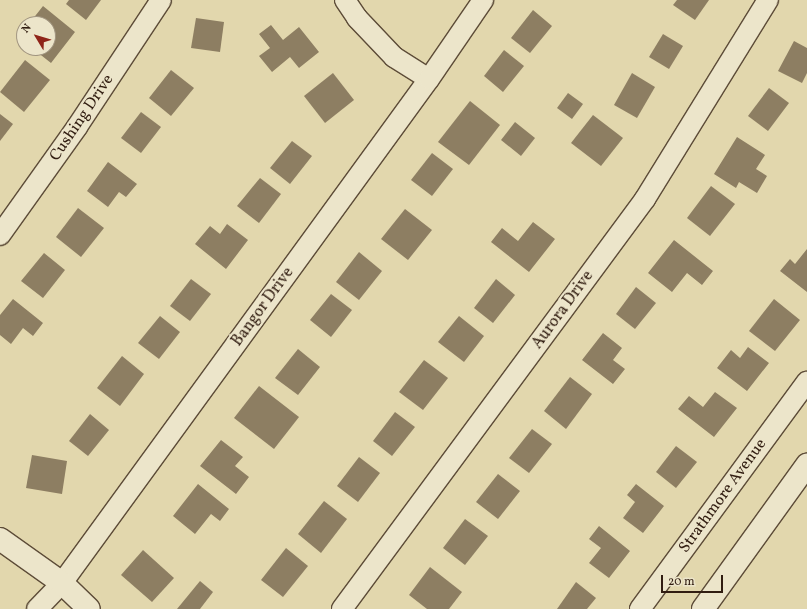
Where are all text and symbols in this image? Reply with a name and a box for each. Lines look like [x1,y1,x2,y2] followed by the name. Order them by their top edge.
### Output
[16,16,56,56] north arrow
[19,21,35,37] text: N
[46,71,118,165] street label: Cushing Drive
[228,264,298,350] street label: Bangor Drive
[528,267,598,353] street label: Aurora Drive
[675,435,771,557] street label: Strathmore Avenue
[663,567,725,593] scale bar
[668,574,695,590] text: 20 m

